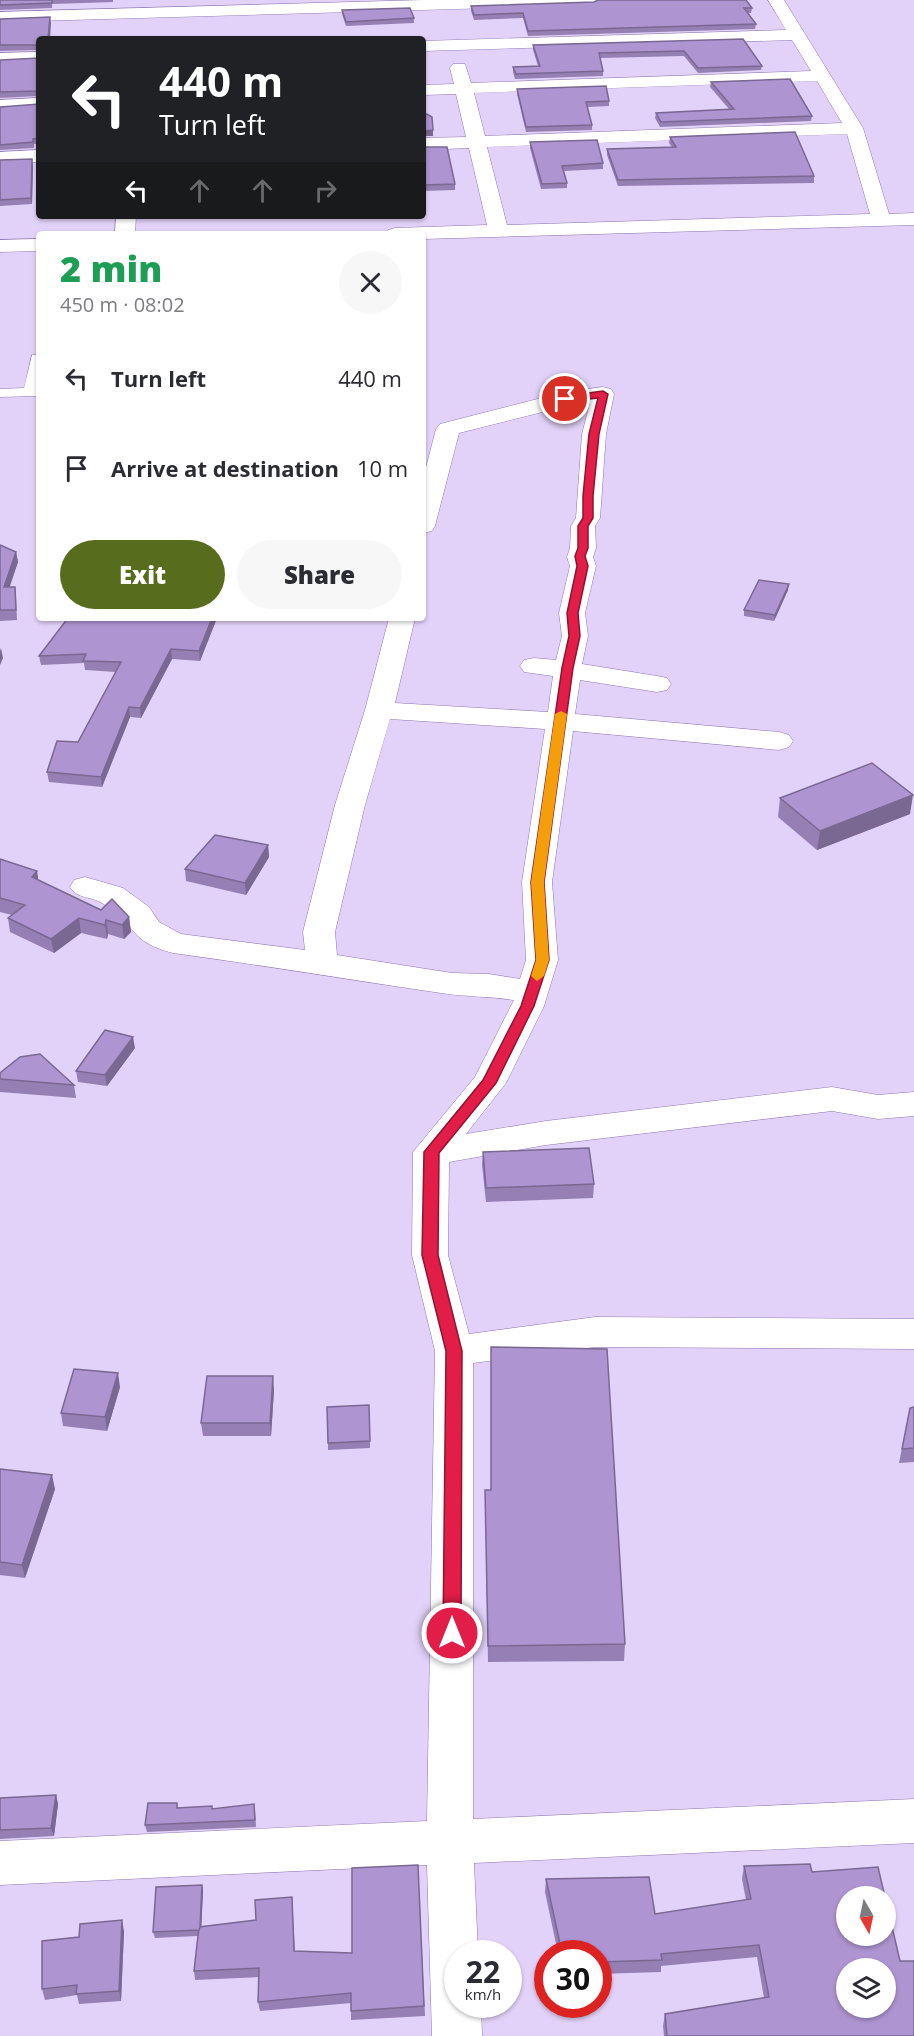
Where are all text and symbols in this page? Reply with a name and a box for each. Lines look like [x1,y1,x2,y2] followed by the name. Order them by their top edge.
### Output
[159,52,283,109] text: 440 m
[60,60,138,138] icon: left
[159,106,266,143] text: Turn left
[120,174,153,207] icon: left
[183,174,216,207] icon: ahead
[246,174,279,207] icon: ahead
[309,174,342,207] icon: right
[60,244,162,293] text: 2 min
[339,251,402,314] button: close
[60,291,185,318] text: 450 m · 08:02
[60,362,93,395] icon: left
[111,363,206,393] text: Turn left
[338,363,402,393] text: 440 m
[539,373,590,424] pin
[548,382,581,415] icon: arrive
[60,452,93,485] icon: arrive
[111,453,339,483] text: Arrive at destination
[357,453,408,483] text: 10 m
[60,540,225,609] button: Exit
[237,540,402,609] button: Share
[420,1601,484,1665] position arrow
[836,1886,896,1946] north arrow
[836,1886,896,2018] map controls
[534,1940,612,2018] speed limit sign: 30
[466,1951,500,1992] text: 22
[836,1958,896,2018] button: layers
[465,1984,501,2004] text: km/h

